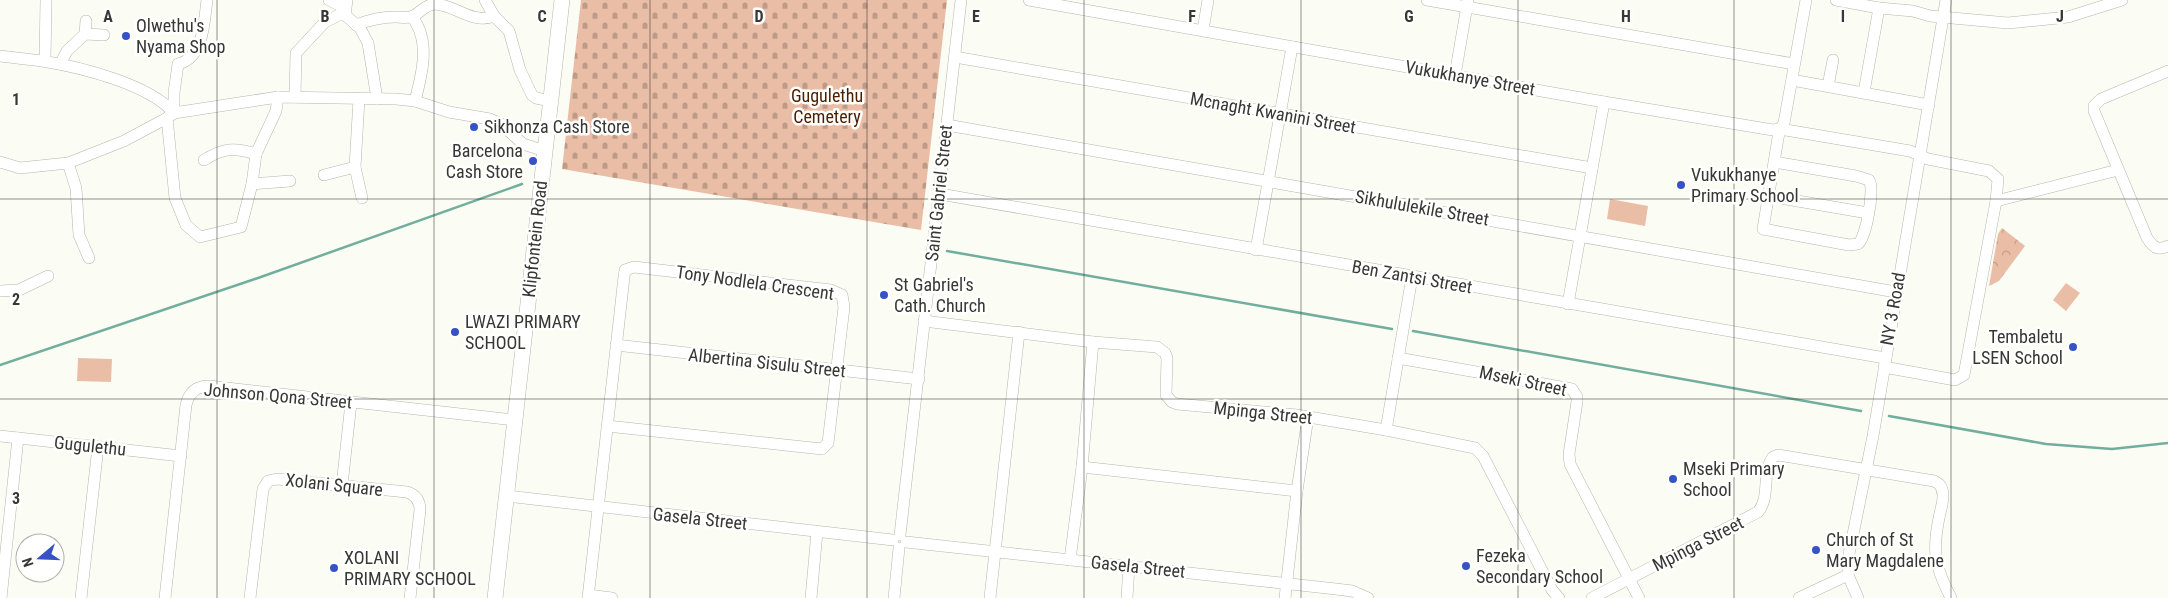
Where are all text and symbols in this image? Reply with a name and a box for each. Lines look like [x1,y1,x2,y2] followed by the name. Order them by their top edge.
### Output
[103,7,113,26] text: A
[321,7,330,26] text: B
[537,7,547,26] text: C
[754,7,764,26] text: D
[972,7,980,26] text: E
[1188,7,1196,26] text: F
[1404,7,1414,26] text: G
[1621,7,1631,26] text: H
[1841,7,1845,26] text: I
[2056,7,2064,26] text: J
[136,15,226,57] place label: Olwethu's Nyama Shop
[120,30,132,42] marker: Olwethu's Nyama Shop
[1403,56,1537,99] street label: Vukukhanye Street
[791,85,863,127] park label: Gugulethu Cemetery
[1189,88,1358,137] street label: Mcnaght Kwanini Street
[12,90,20,109] text: 1
[484,116,630,137] place label: Sikhonza Cash Store
[468,121,480,133] marker: Sikhonza Cash Store
[921,124,956,262] street label: Saint Gabriel Street
[446,140,523,182] place label: Barcelona Cash Store
[527,155,539,167] marker: Barcelona Cash Store
[1691,164,1799,206] place label: Vukukhanye Primary School
[1675,179,1687,191] marker: Vukukhanye Primary School
[518,180,551,298] street label: Klipfontein Road
[1354,185,1491,230] street label: Sikhululekile Street
[1350,256,1474,297] street label: Ben Zantsi Street
[675,261,835,304] street label: Tony Nodlela Crescent
[1876,271,1909,347] street label: NY 3 Road
[894,274,986,316] place label: St Gabriel's Cath. Church
[878,289,890,301] marker: St Gabriel's Cath. Church
[12,290,20,309] text: 2
[465,311,581,353] place label: LWAZI PRIMARY SCHOOL
[449,326,461,338] marker: LWAZI PRIMARY SCHOOL
[1972,326,2063,368] place label: Tembaletu LSEN School
[2067,341,2079,353] marker: Tembaletu LSEN School
[687,344,847,381] street label: Albertina Sisulu Street
[1477,361,1569,400] street label: Mseki Street
[203,379,353,412] street label: Johnson Qona Street
[1213,397,1313,428] street label: Mpinga Street
[53,431,127,460] street label: Gugulethu
[1683,458,1785,500] place label: Mseki Primary School
[284,469,384,500] street label: Xolani Square
[1667,473,1679,485] marker: Mseki Primary School
[12,489,20,508] text: 3
[652,503,748,534] street label: Gasela Street
[1649,512,1747,575] street label: Mpinga Street
[1826,529,1944,571] place label: Church of St Mary Magdalene
[15,533,65,583] north arrow
[1810,544,1822,556] marker: Church of St Mary Magdalene
[1476,545,1603,587] place label: Fezeka Secondary School
[344,547,476,589] place label: XOLANI PRIMARY SCHOOL
[1090,551,1186,582] street label: Gasela Street
[19,556,37,569] text: N
[1460,560,1472,572] marker: Fezeka Secondary School
[328,562,340,574] marker: XOLANI PRIMARY SCHOOL

